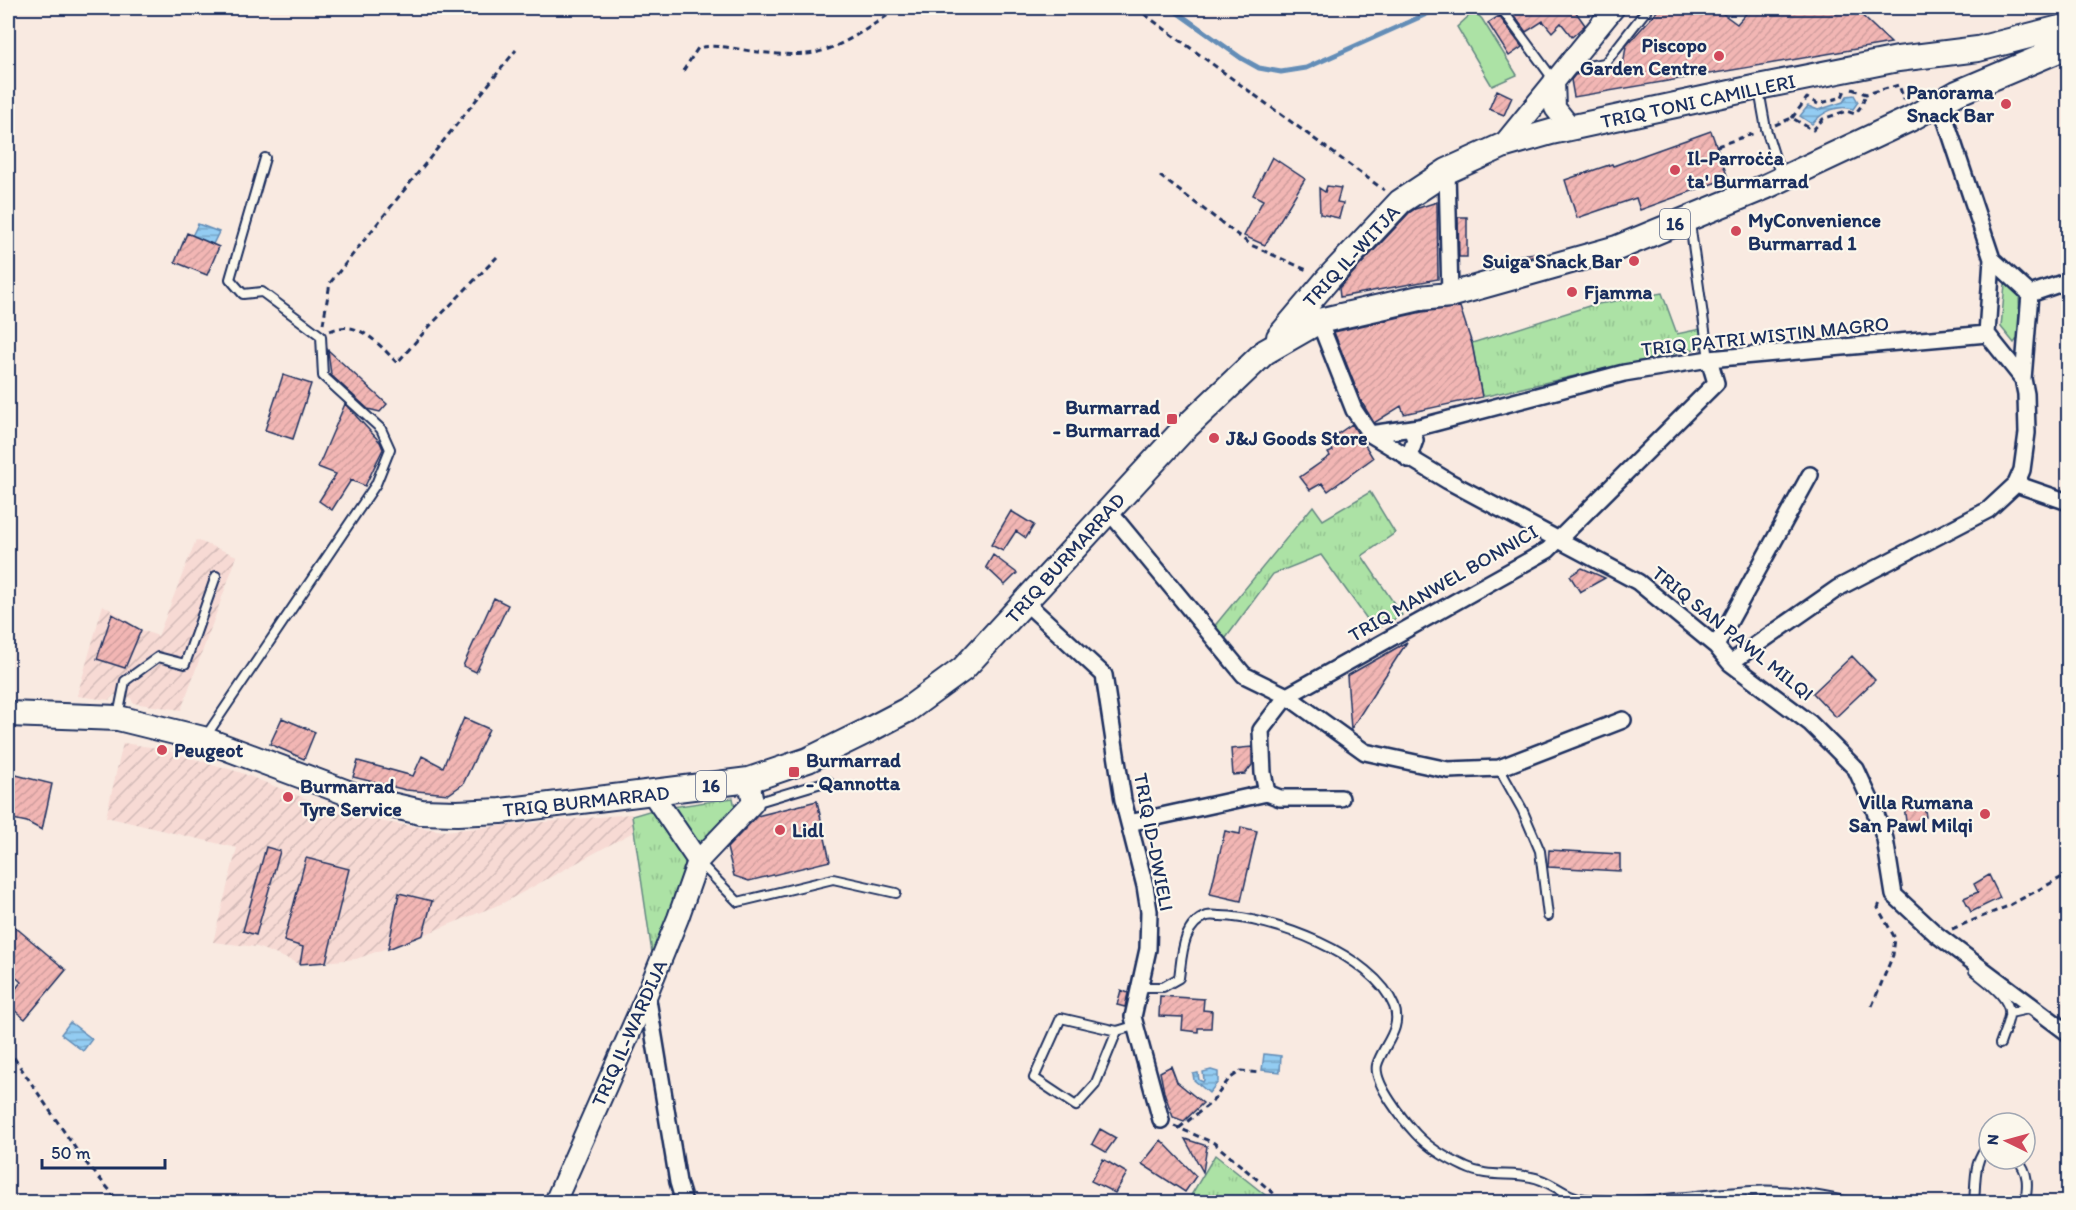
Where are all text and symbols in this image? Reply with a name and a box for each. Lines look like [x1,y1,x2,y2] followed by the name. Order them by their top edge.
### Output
[1580,33,1707,80] place label: Piscopo Garden Centre
[1712,49,1726,63] marker: Piscopo Garden Centre
[1598,69,1798,133] street label: TRIQ TONI CAMILLERI
[1906,80,1995,127] place label: Panorama Snack Bar
[1999,97,2013,111] marker: Panorama Snack Bar
[1687,146,1809,193] place label: Il-Parroċċa ta' Burmarrad
[1668,163,1682,177] marker: Il-Parroċċa ta' Burmarrad
[1297,200,1405,312] street label: TRIQ IL-WITJA
[1748,208,1882,255] place label: MyConvenience Burmarrad 1
[1660,209,1690,239] road number: 16
[1729,224,1743,238] marker: MyConvenience Burmarrad 1
[1482,249,1622,274] place label: Suiga Snack Bar
[1627,254,1641,268] marker: Suiga Snack Bar
[1584,280,1653,305] place label: Fjamma
[1565,285,1579,299] marker: Fjamma
[1640,311,1890,361] street label: TRIQ PATRI WISTIN MAGRO
[1053,395,1160,442] place label: Burmarrad - Burmarrad
[1165,412,1179,426] marker: Burmarrad - Burmarrad
[1225,426,1368,450] place label: J&J Goods Store
[1207,431,1221,445] marker: J&J Goods Store
[1000,488,1130,628] street label: TRIQ BURMARRAD
[1344,519,1542,647] street label: TRIQ MANWEL BONNICI
[1647,560,1819,706] street label: TRIQ SAN PAWL MILQI
[174,738,243,763] place label: Peugeot
[155,743,169,757] marker: Peugeot
[806,748,901,795] place label: Burmarrad - Qannotta
[787,765,801,779] marker: Burmarrad - Qannotta
[696,771,726,801] road number: 16
[1129,771,1179,913] street label: TRIQ ID-DWIELI
[299,774,402,822] place label: Burmarrad Tyre Service
[501,780,671,822] street label: TRIQ BURMARRAD
[281,790,295,804] marker: Burmarrad Tyre Service
[1849,790,1973,838] place label: Villa Rumana San Pawl Milqi
[1978,807,1992,821] marker: Villa Rumana San Pawl Milqi
[792,818,824,842] place label: Lidl
[773,823,787,837] marker: Lidl
[586,956,672,1110] street label: TRIQ IL-WARDIJA
[1977,1111,2037,1171] north arrow
[42,1132,165,1170] scale bar
[1983,1134,2002,1146] text: N
[51,1142,91,1164] text: 50 m

